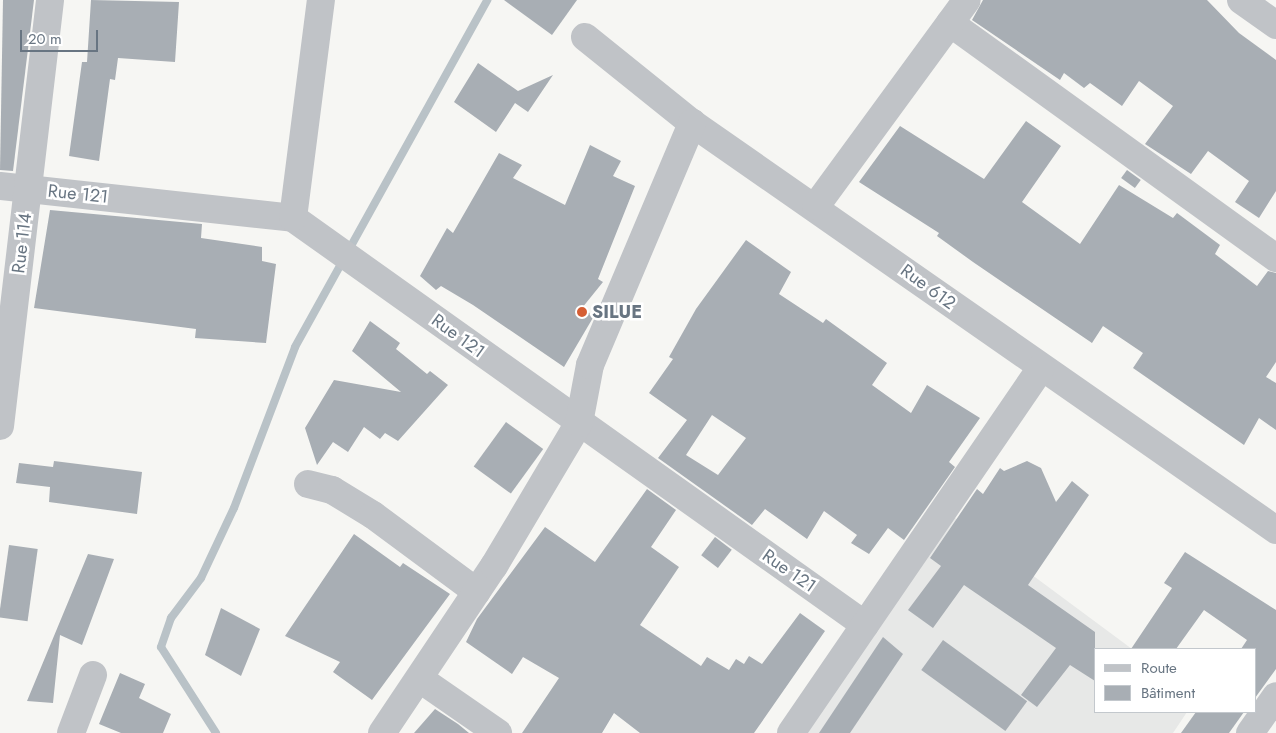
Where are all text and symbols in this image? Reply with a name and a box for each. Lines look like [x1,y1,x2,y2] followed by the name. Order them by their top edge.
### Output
[22,20,100,52] scale bar
[28,28,62,50] text: 20 m
[47,180,109,208] street label: Rue 121
[8,211,36,275] street label: Rue 114
[896,260,960,314] street label: Rue 612
[592,301,642,323] place label: SILUE
[576,306,588,318] marker: SILUE
[427,309,489,363] street label: Rue 121
[758,545,820,597] street label: Rue 121
[1094,648,1256,713] legend
[1141,657,1177,679] text: Route
[1141,682,1195,704] text: Bâtiment

